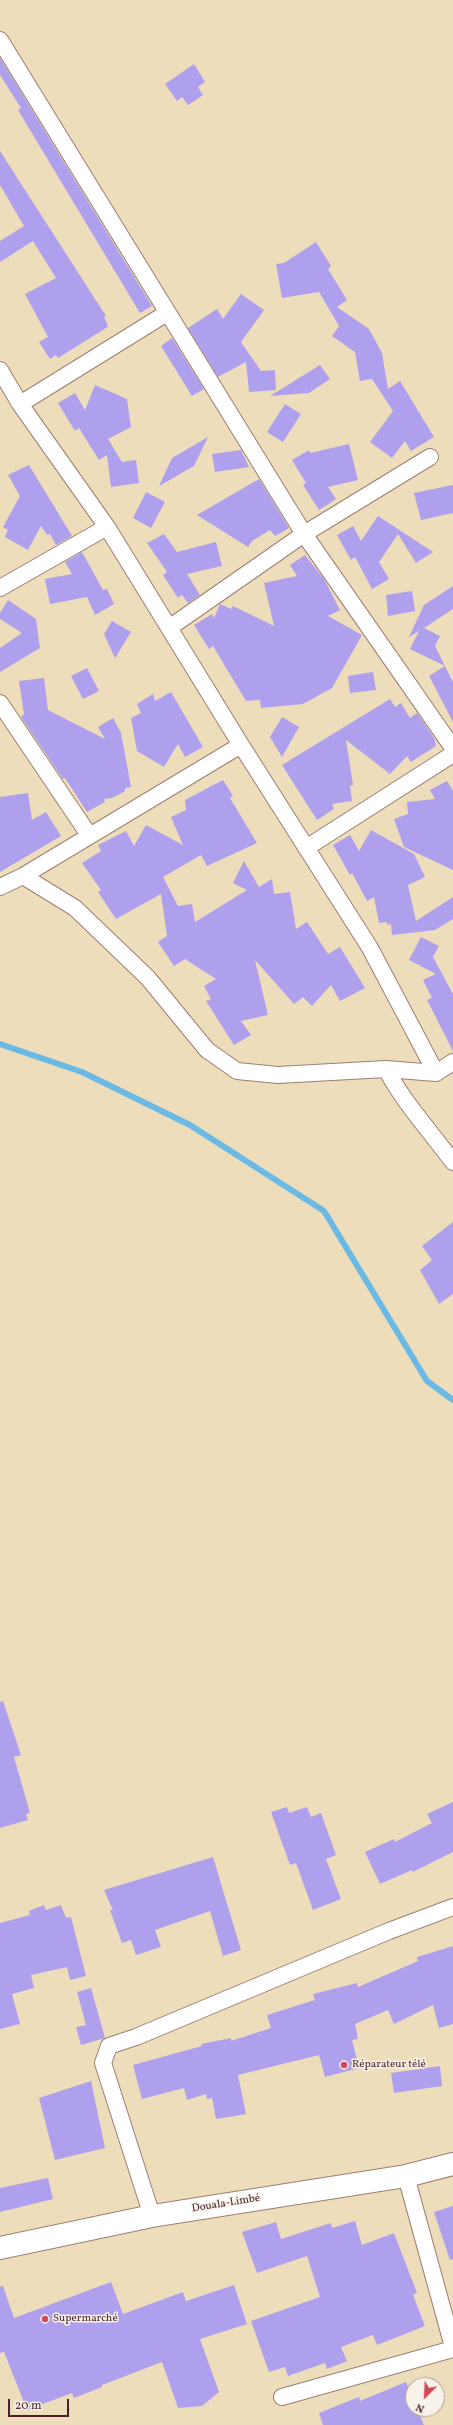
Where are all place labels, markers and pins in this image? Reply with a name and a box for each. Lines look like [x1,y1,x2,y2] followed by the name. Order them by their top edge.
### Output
[352,2058,426,2072] place label: Réparateur télé
[339,2060,349,2070] marker: Réparateur télé
[53,2312,118,2326] place label: Supermarché
[40,2314,50,2324] marker: Supermarché

